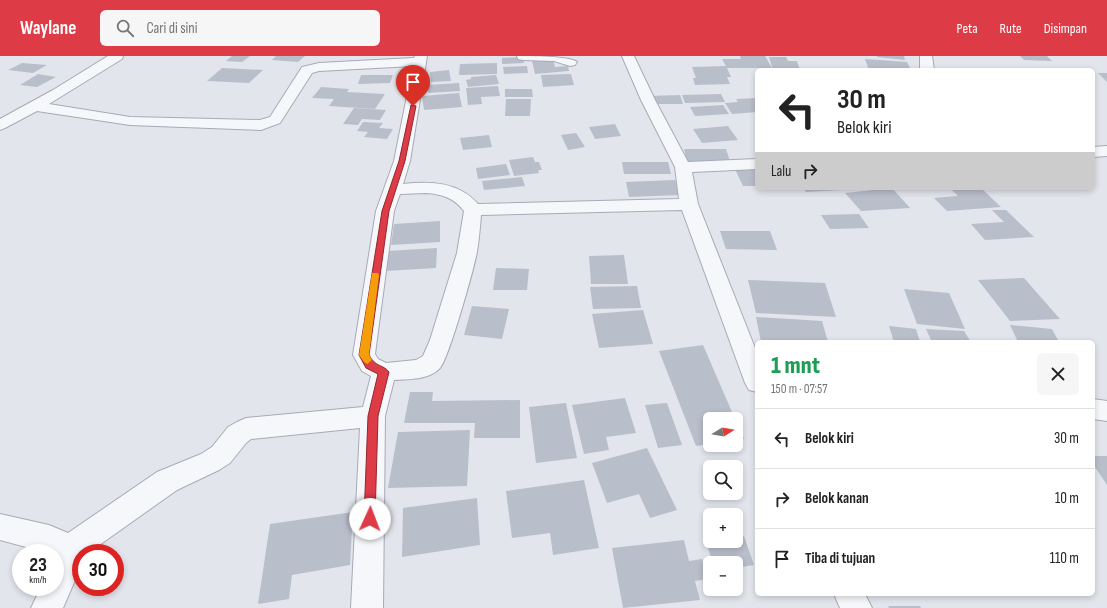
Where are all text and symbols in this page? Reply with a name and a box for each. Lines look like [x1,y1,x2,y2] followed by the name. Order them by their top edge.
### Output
[100,10,380,46] search box
[20,17,76,40] text: Waylane
[114,17,136,39] icon: search
[146,19,198,38] text: Cari di sini
[957,20,978,37] text: Peta
[1000,20,1022,37] text: Rute
[1044,20,1087,37] text: Disimpan
[396,65,430,106] pin
[402,71,424,93] icon: arrive
[837,83,886,116] text: 30 m
[771,84,823,136] icon: left
[837,117,892,138] text: Belok kiri
[799,160,821,182] icon: right
[771,162,791,181] text: Lalu
[771,351,820,380] text: 1 mnt
[1037,353,1079,395] button: close
[771,381,827,397] text: 150 m · 07:57
[703,412,743,452] north arrow
[703,412,743,596] map controls
[771,428,793,450] icon: left
[805,429,854,448] text: Belok kiri
[1054,429,1079,448] text: 30 m
[703,460,743,500] button: search
[771,488,793,510] icon: right
[805,489,869,508] text: Belok kanan
[1055,489,1079,508] text: 10 m
[349,498,391,540] position arrow
[703,508,743,548] button: +
[72,544,124,596] speed limit sign: 30
[771,548,793,570] icon: arrive
[805,549,875,568] text: Tiba di tujuan
[1050,549,1079,568] text: 110 m
[29,553,47,577] text: 23
[703,556,743,596] button: −
[29,574,47,586] text: km/h

